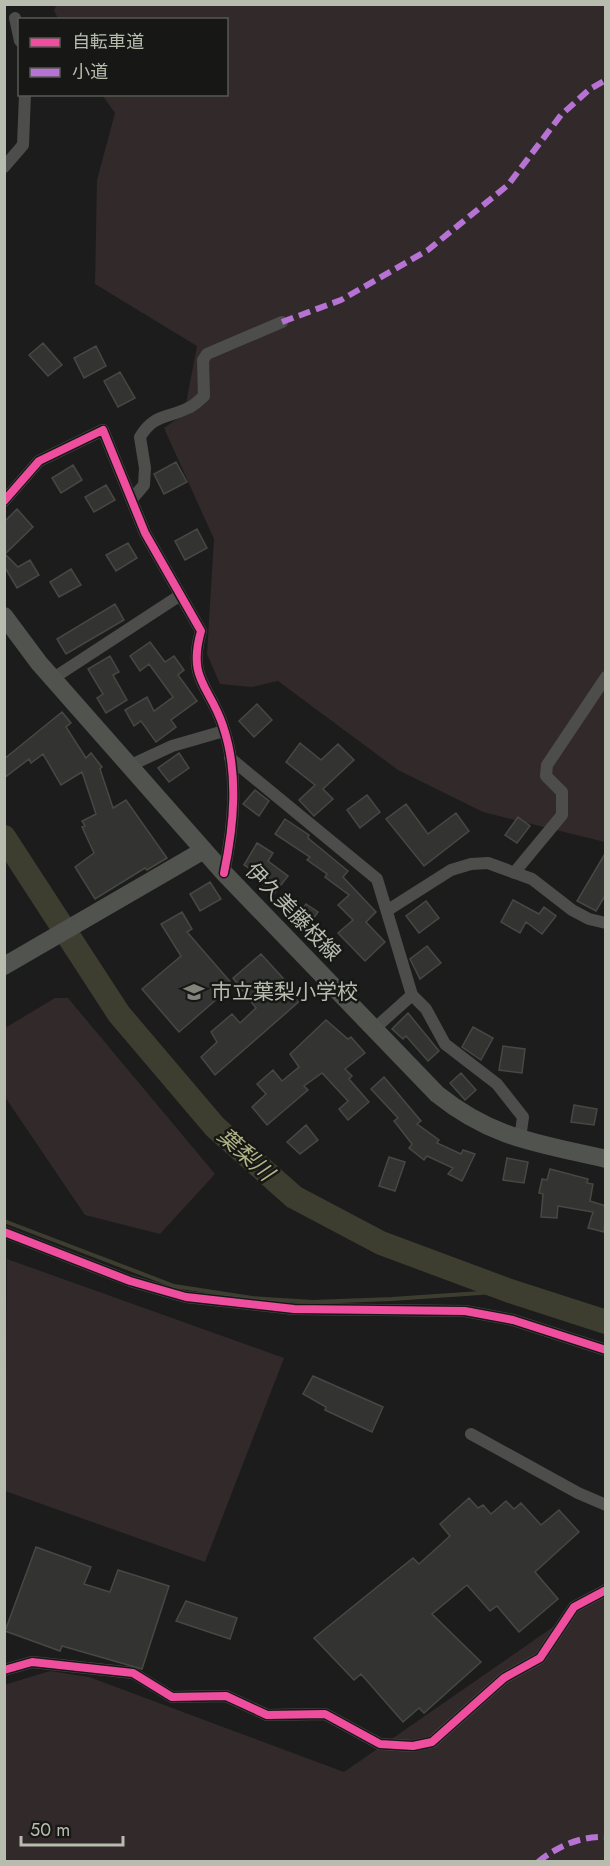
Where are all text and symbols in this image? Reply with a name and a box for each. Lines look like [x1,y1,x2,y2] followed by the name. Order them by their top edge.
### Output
[18,18,228,96] legend
[72,29,144,55] text: 自転車道
[72,59,108,85] text: 小道
[238,856,348,968] street label: 伊久美藤枝線
[211,977,358,1007] place label: 市立葉梨小学校
[182,980,206,1004] school or university icon: 市立葉梨小学校
[211,1120,283,1189] water label: 葉梨川
[21,1809,123,1847] scale bar
[30,1817,70,1843] text: 50 m

